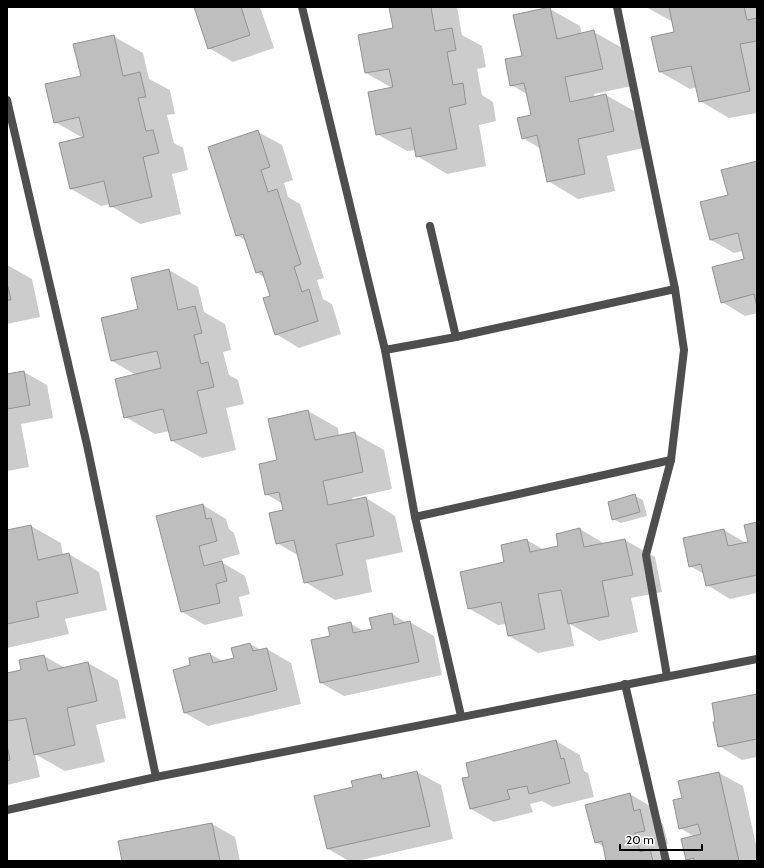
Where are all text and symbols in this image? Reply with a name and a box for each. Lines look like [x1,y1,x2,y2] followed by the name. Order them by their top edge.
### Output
[620,826,702,852] scale bar
[626,832,654,847] text: 20 m

